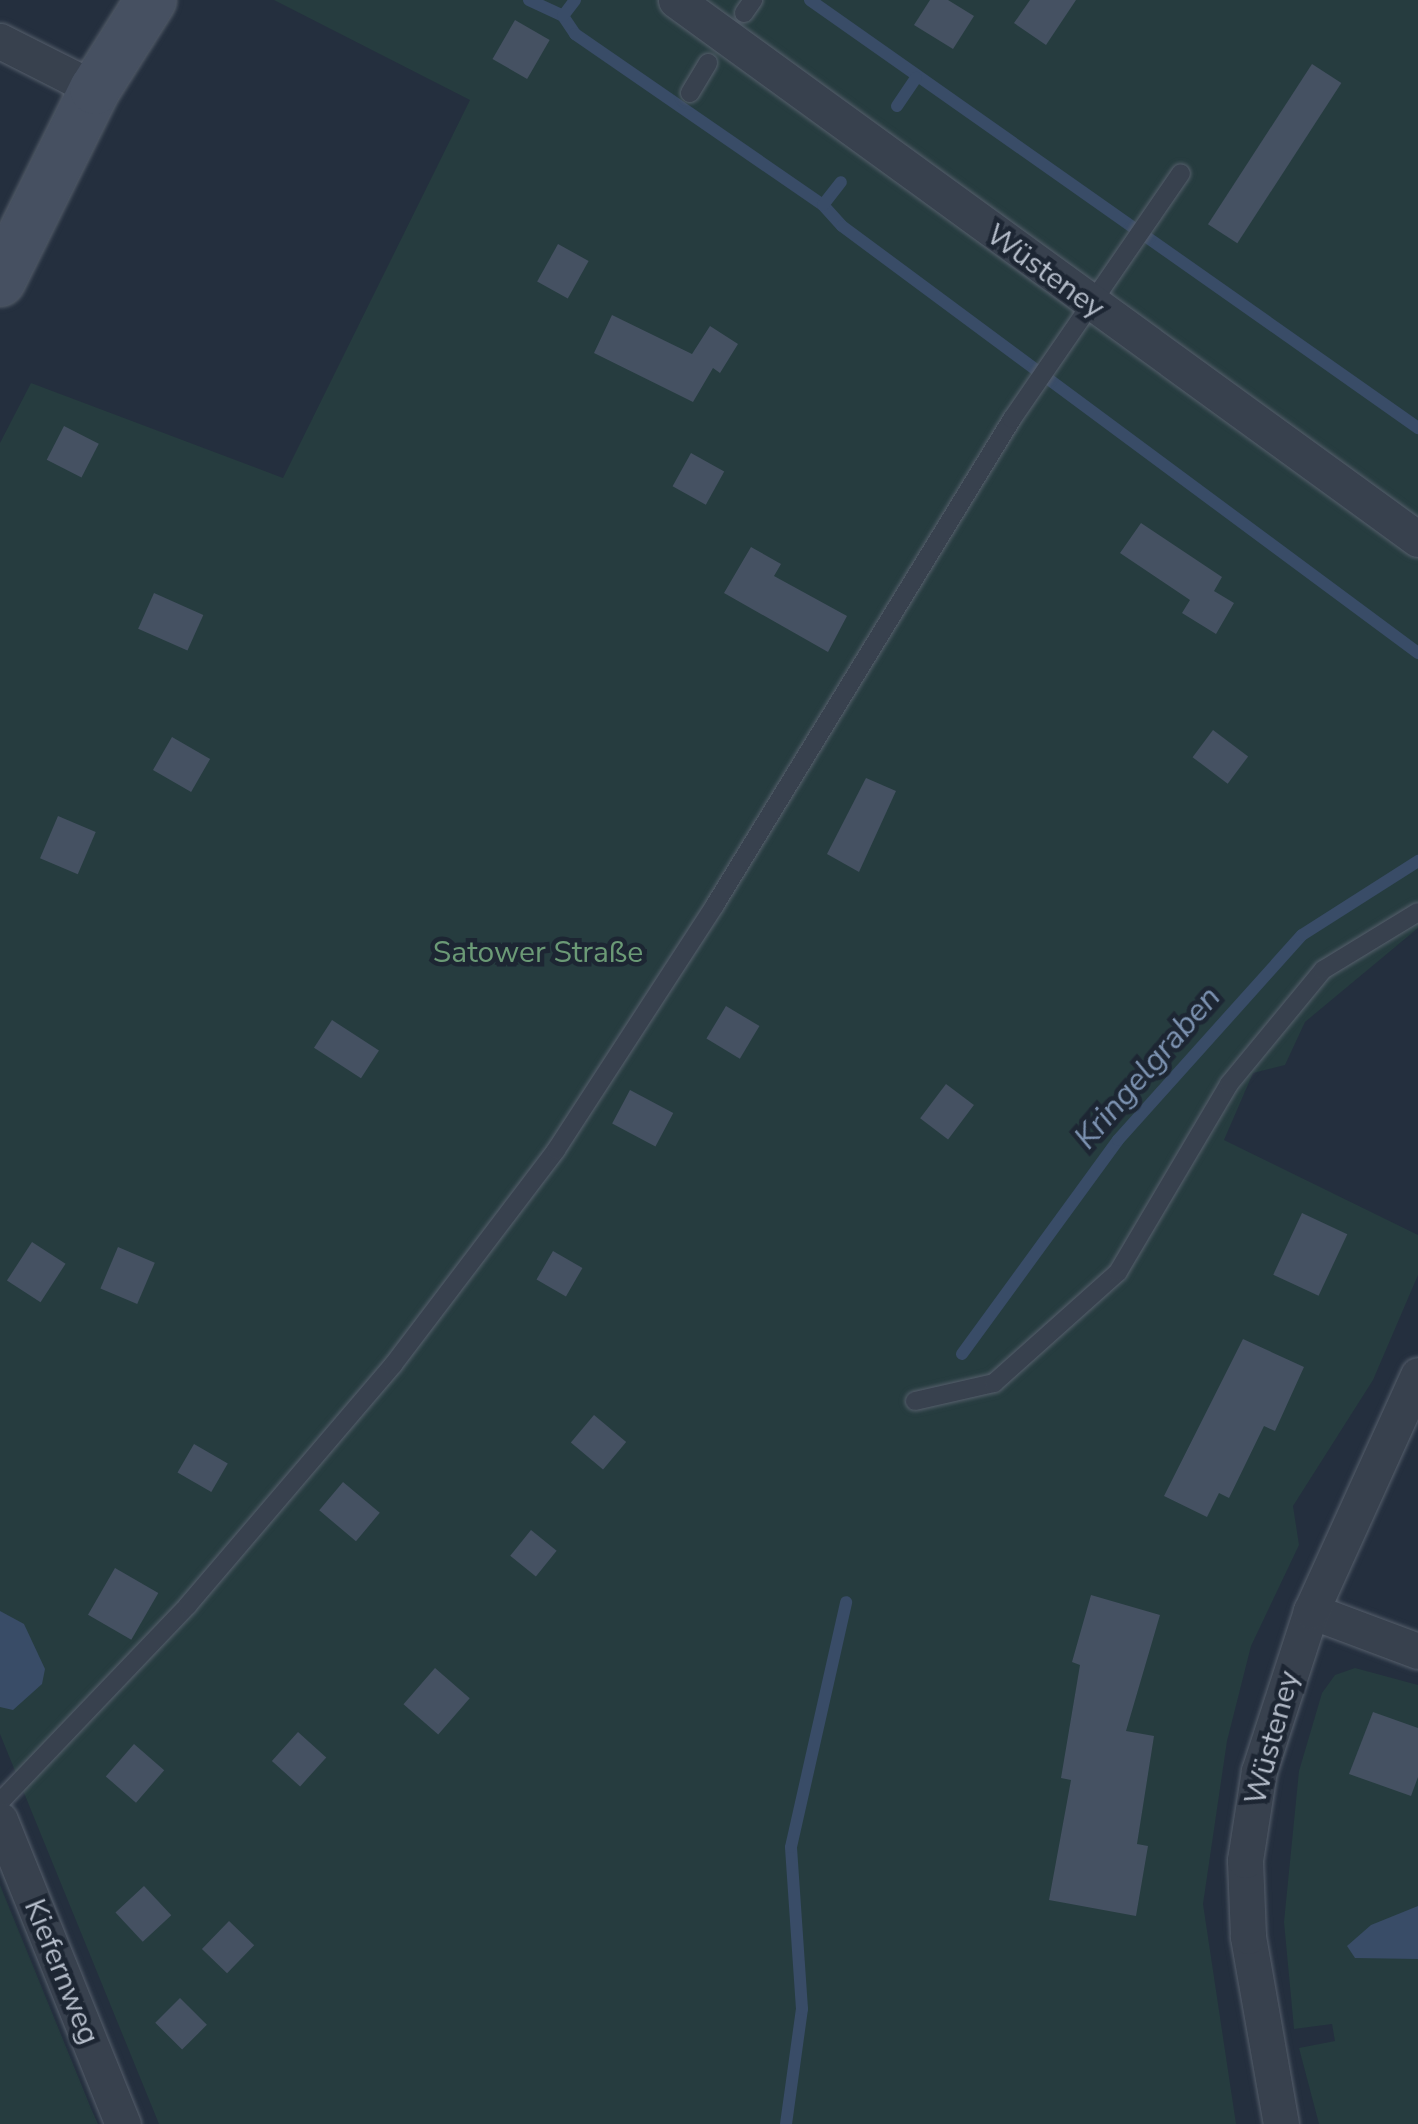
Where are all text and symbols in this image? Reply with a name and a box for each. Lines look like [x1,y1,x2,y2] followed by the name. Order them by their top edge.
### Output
[979,217,1111,327] street label: Wüsteney
[433,935,643,971] park label: Satower Straße
[1067,979,1229,1157] water label: Kringelgraben
[1238,1667,1308,1809] street label: Wüsteney
[16,1894,106,2050] street label: Kiefernweg

